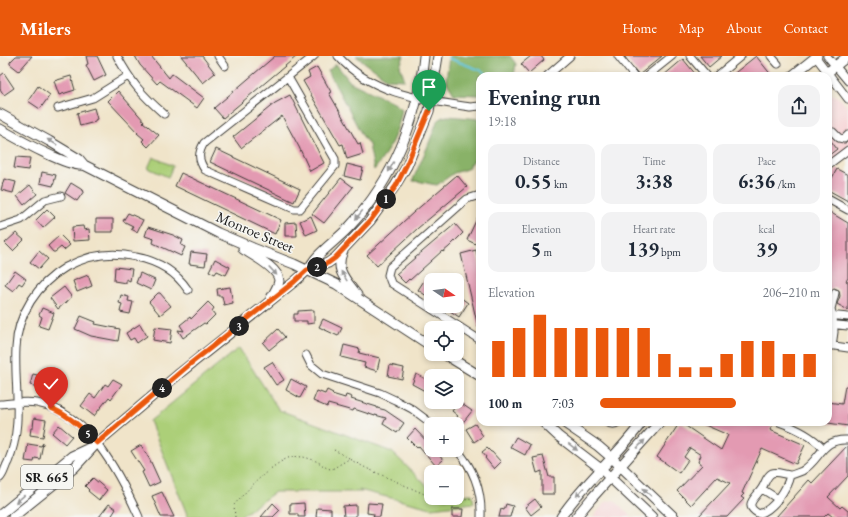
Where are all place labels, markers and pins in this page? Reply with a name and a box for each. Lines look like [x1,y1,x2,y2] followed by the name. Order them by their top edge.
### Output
[412,70,446,111] pin
[376,189,396,209] pin: 1
[307,257,327,277] pin: 2
[229,316,249,336] pin: 3
[34,367,68,408] pin
[152,378,172,398] pin: 4
[78,424,98,444] pin: 5

